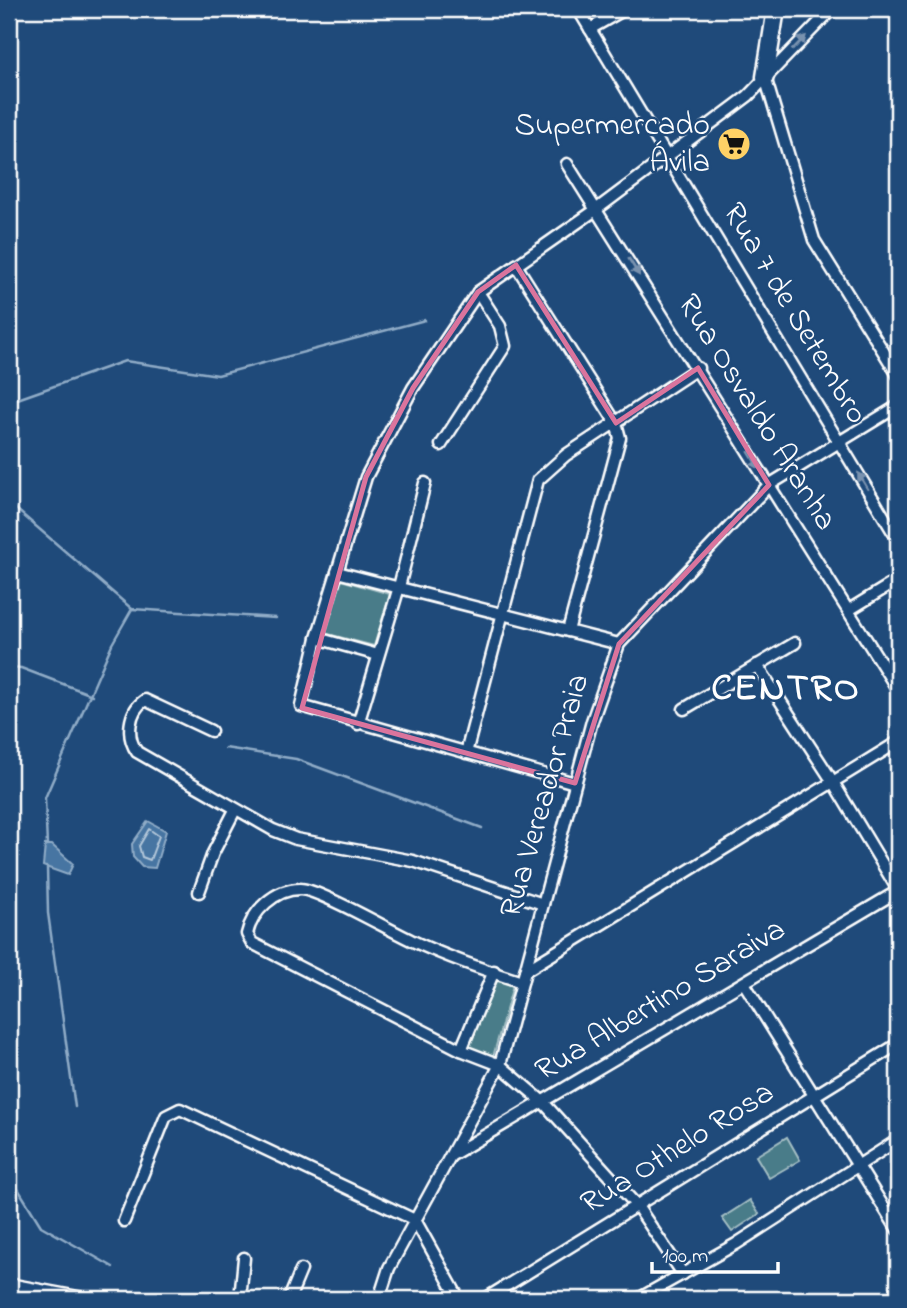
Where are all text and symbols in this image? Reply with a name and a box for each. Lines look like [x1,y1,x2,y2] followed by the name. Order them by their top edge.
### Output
[791,34,807,52] one-way arrow
[514,103,710,187] place label: Supermercado Ávila
[715,125,753,163] supermarket icon: Supermercado Ávila
[709,194,879,434] street label: Rua 7 de Setembro
[627,257,640,277] one-way arrow
[664,286,848,540] street label: Rua Osvaldo Aranha
[748,451,760,470] one-way arrow
[857,472,870,491] one-way arrow
[711,662,861,718] district label: CENTRO
[489,669,603,923] street label: Rua Vereador Praia
[527,908,795,1094] street label: Rua Albertino Saraiva
[572,1071,784,1227] street label: Rua Othelo Rosa
[652,1231,778,1275] scale bar
[662,1242,708,1272] text: 100 m

